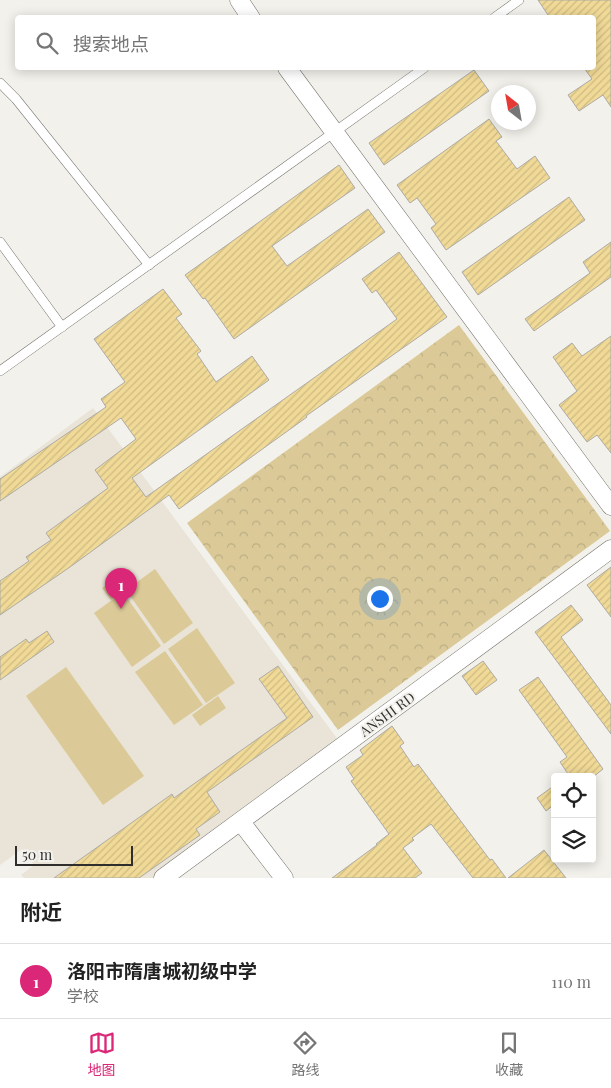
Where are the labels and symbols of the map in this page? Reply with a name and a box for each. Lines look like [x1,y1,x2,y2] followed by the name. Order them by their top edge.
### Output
[491,85,536,130] north arrow
[105,568,137,609] pin: 1
[367,586,393,612] your location
[355,688,418,741] street label: ANSHI RD
[15,843,132,866] scale bar

